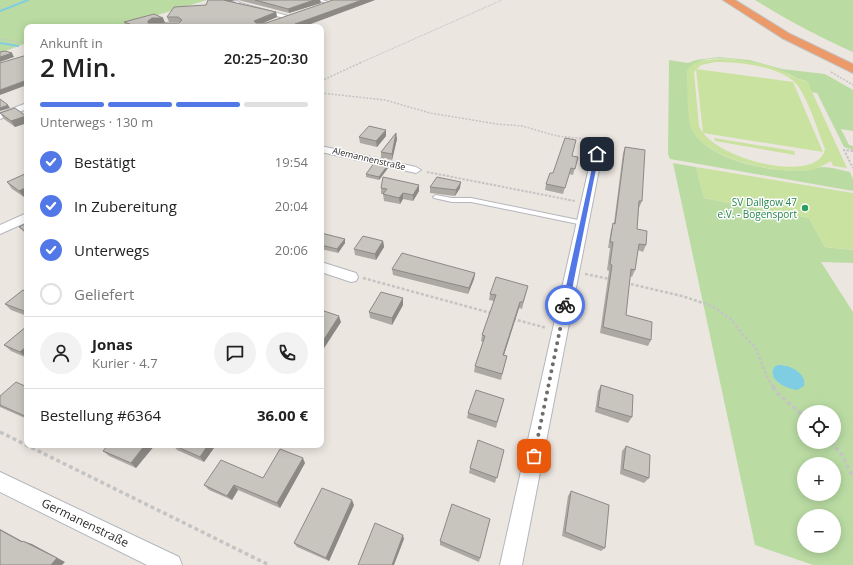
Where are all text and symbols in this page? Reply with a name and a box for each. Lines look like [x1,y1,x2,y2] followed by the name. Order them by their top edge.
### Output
[40,34,103,52] text: Ankunft in
[224,48,308,68] text: 20:25–20:30
[40,49,116,85] text: 2 Min.
[40,113,153,131] text: Unterwegs · 130 m
[580,137,614,171] pin
[586,143,608,165] icon: home
[331,144,407,173] street label: Alemannenstraße
[40,151,62,173] icon: check
[74,152,136,172] text: Bestätigt
[275,153,308,171] text: 19:54
[40,195,62,217] icon: check
[718,195,797,221] place label: SV Dallgow 47 e.V. - Bogensport
[74,196,177,216] text: In Zubereitung
[275,197,308,215] text: 20:04
[800,203,810,213] marker: SV Dallgow 47 e.V. - Bogensport
[40,239,62,261] icon: check
[74,240,149,260] text: Unterwegs
[275,241,308,259] text: 20:06
[74,284,134,304] text: Geliefert
[545,285,585,325] courier
[554,294,576,316] icon: bike
[40,332,82,374] button: person
[214,332,256,374] button: chat
[266,332,308,374] button: phone
[92,334,133,354] text: Jonas
[92,354,158,372] text: Kurier · 4.7
[40,405,161,425] text: Bestellung #6364
[257,405,308,425] text: 36.00 €
[797,405,841,553] map controls
[797,405,841,449] button: locate
[517,439,551,473] pin
[523,445,545,467] icon: bag
[797,457,841,501] button: +
[39,494,132,551] street label: Germanenstraße
[797,509,841,553] button: −

